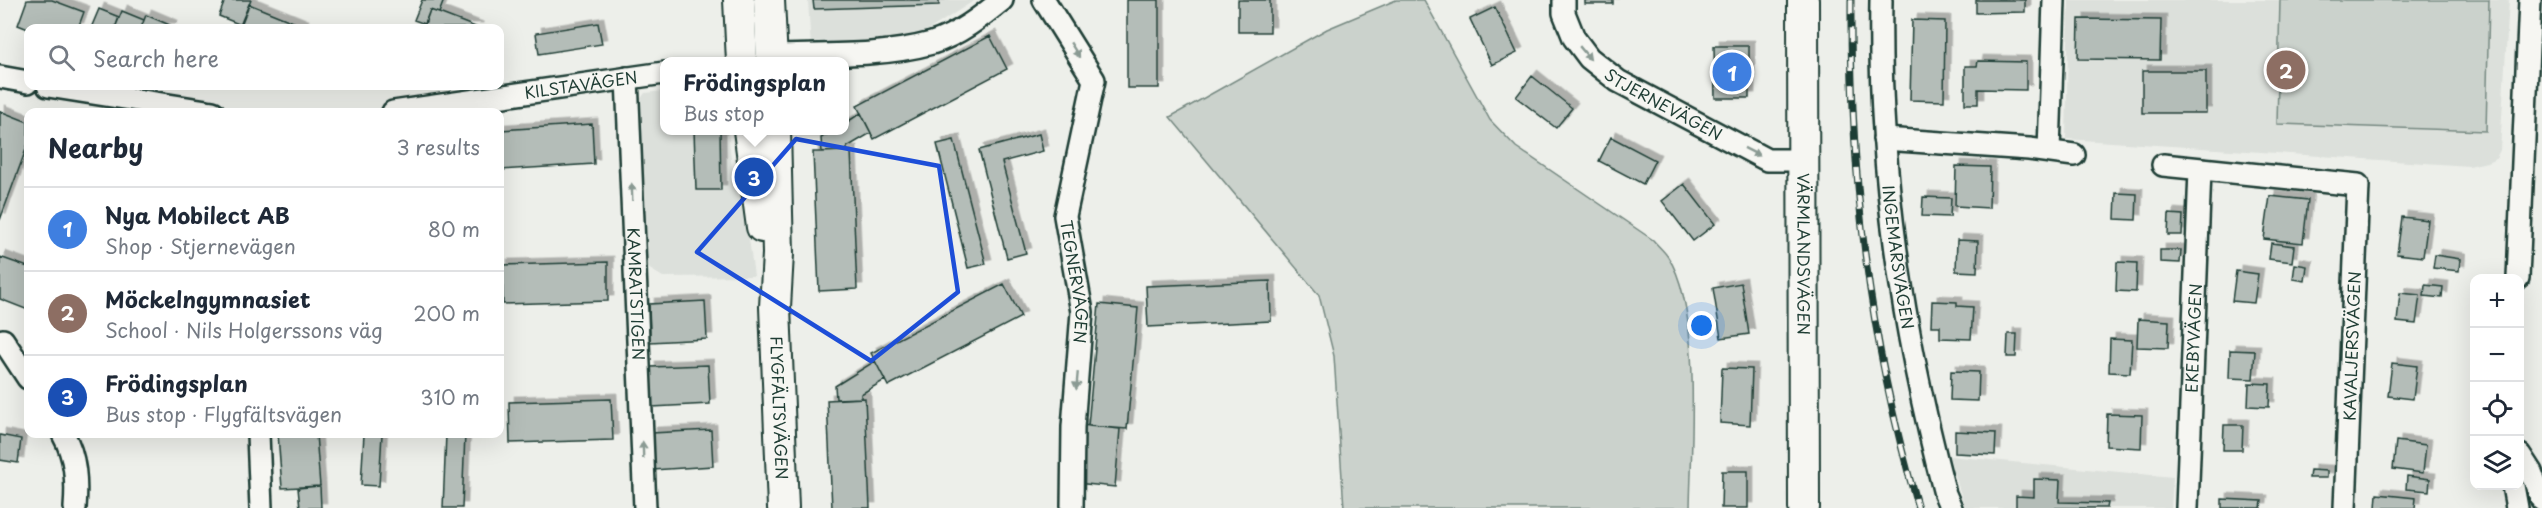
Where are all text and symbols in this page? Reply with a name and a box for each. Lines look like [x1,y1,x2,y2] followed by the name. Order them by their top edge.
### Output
[24,24,504,90] search box
[45,41,78,74] icon: search
[93,41,219,74] text: Search here
[1069,42,1080,58] one-way arrow
[1579,45,1592,61] one-way arrow
[2266,48,2306,92] pin: 2
[1712,50,1752,94] pin: 1
[660,57,849,135] popup
[1600,62,1727,145] street label: STJERNEVÄGEN
[523,64,639,104] street label: KILSTAVÄGEN
[683,65,826,98] text: Frödingsplan
[683,98,764,128] text: Bus stop
[48,128,143,167] text: Nearby
[397,132,480,162] text: 3 results
[1743,147,1760,157] one-way arrow
[734,154,774,200] pin: 3
[1792,173,1817,335] street label: VÄRMLANDSVÄGEN
[627,182,636,201] one-way arrow
[1877,184,1921,331] street label: INGEMARSVÄGEN
[105,198,290,231] text: Nya Mobilect AB
[63,214,72,244] text: 1
[428,214,480,244] text: 80 m
[1055,218,1095,344] street label: TEGNÉRVÄGEN
[622,227,652,361] street label: KAMRATSTIGEN
[105,231,296,261] text: Shop · Stjernevägen
[2336,271,2366,421] street label: KAVALJERSVÄGEN
[2470,274,2524,490] map controls
[2470,274,2524,328] button: +
[105,282,311,315] text: Möckelngymnasiet
[2178,283,2207,393] street label: EKEBYVÄGEN
[60,298,75,328] text: 2
[413,298,480,328] text: 200 m
[1687,311,1716,340] your location
[105,315,383,345] text: School · Nils Holgerssons väg
[2470,328,2524,382] button: −
[765,335,795,480] street label: FLYGFÄLTSVÄGEN
[105,366,248,399] text: Frödingsplan
[1072,372,1082,391] one-way arrow
[61,382,74,412] text: 3
[420,382,480,412] text: 310 m
[2470,382,2524,436] button: locate
[105,399,342,429] text: Bus stop · Flygfältsvägen
[2470,436,2524,490] button: layers
[638,440,647,459] one-way arrow

